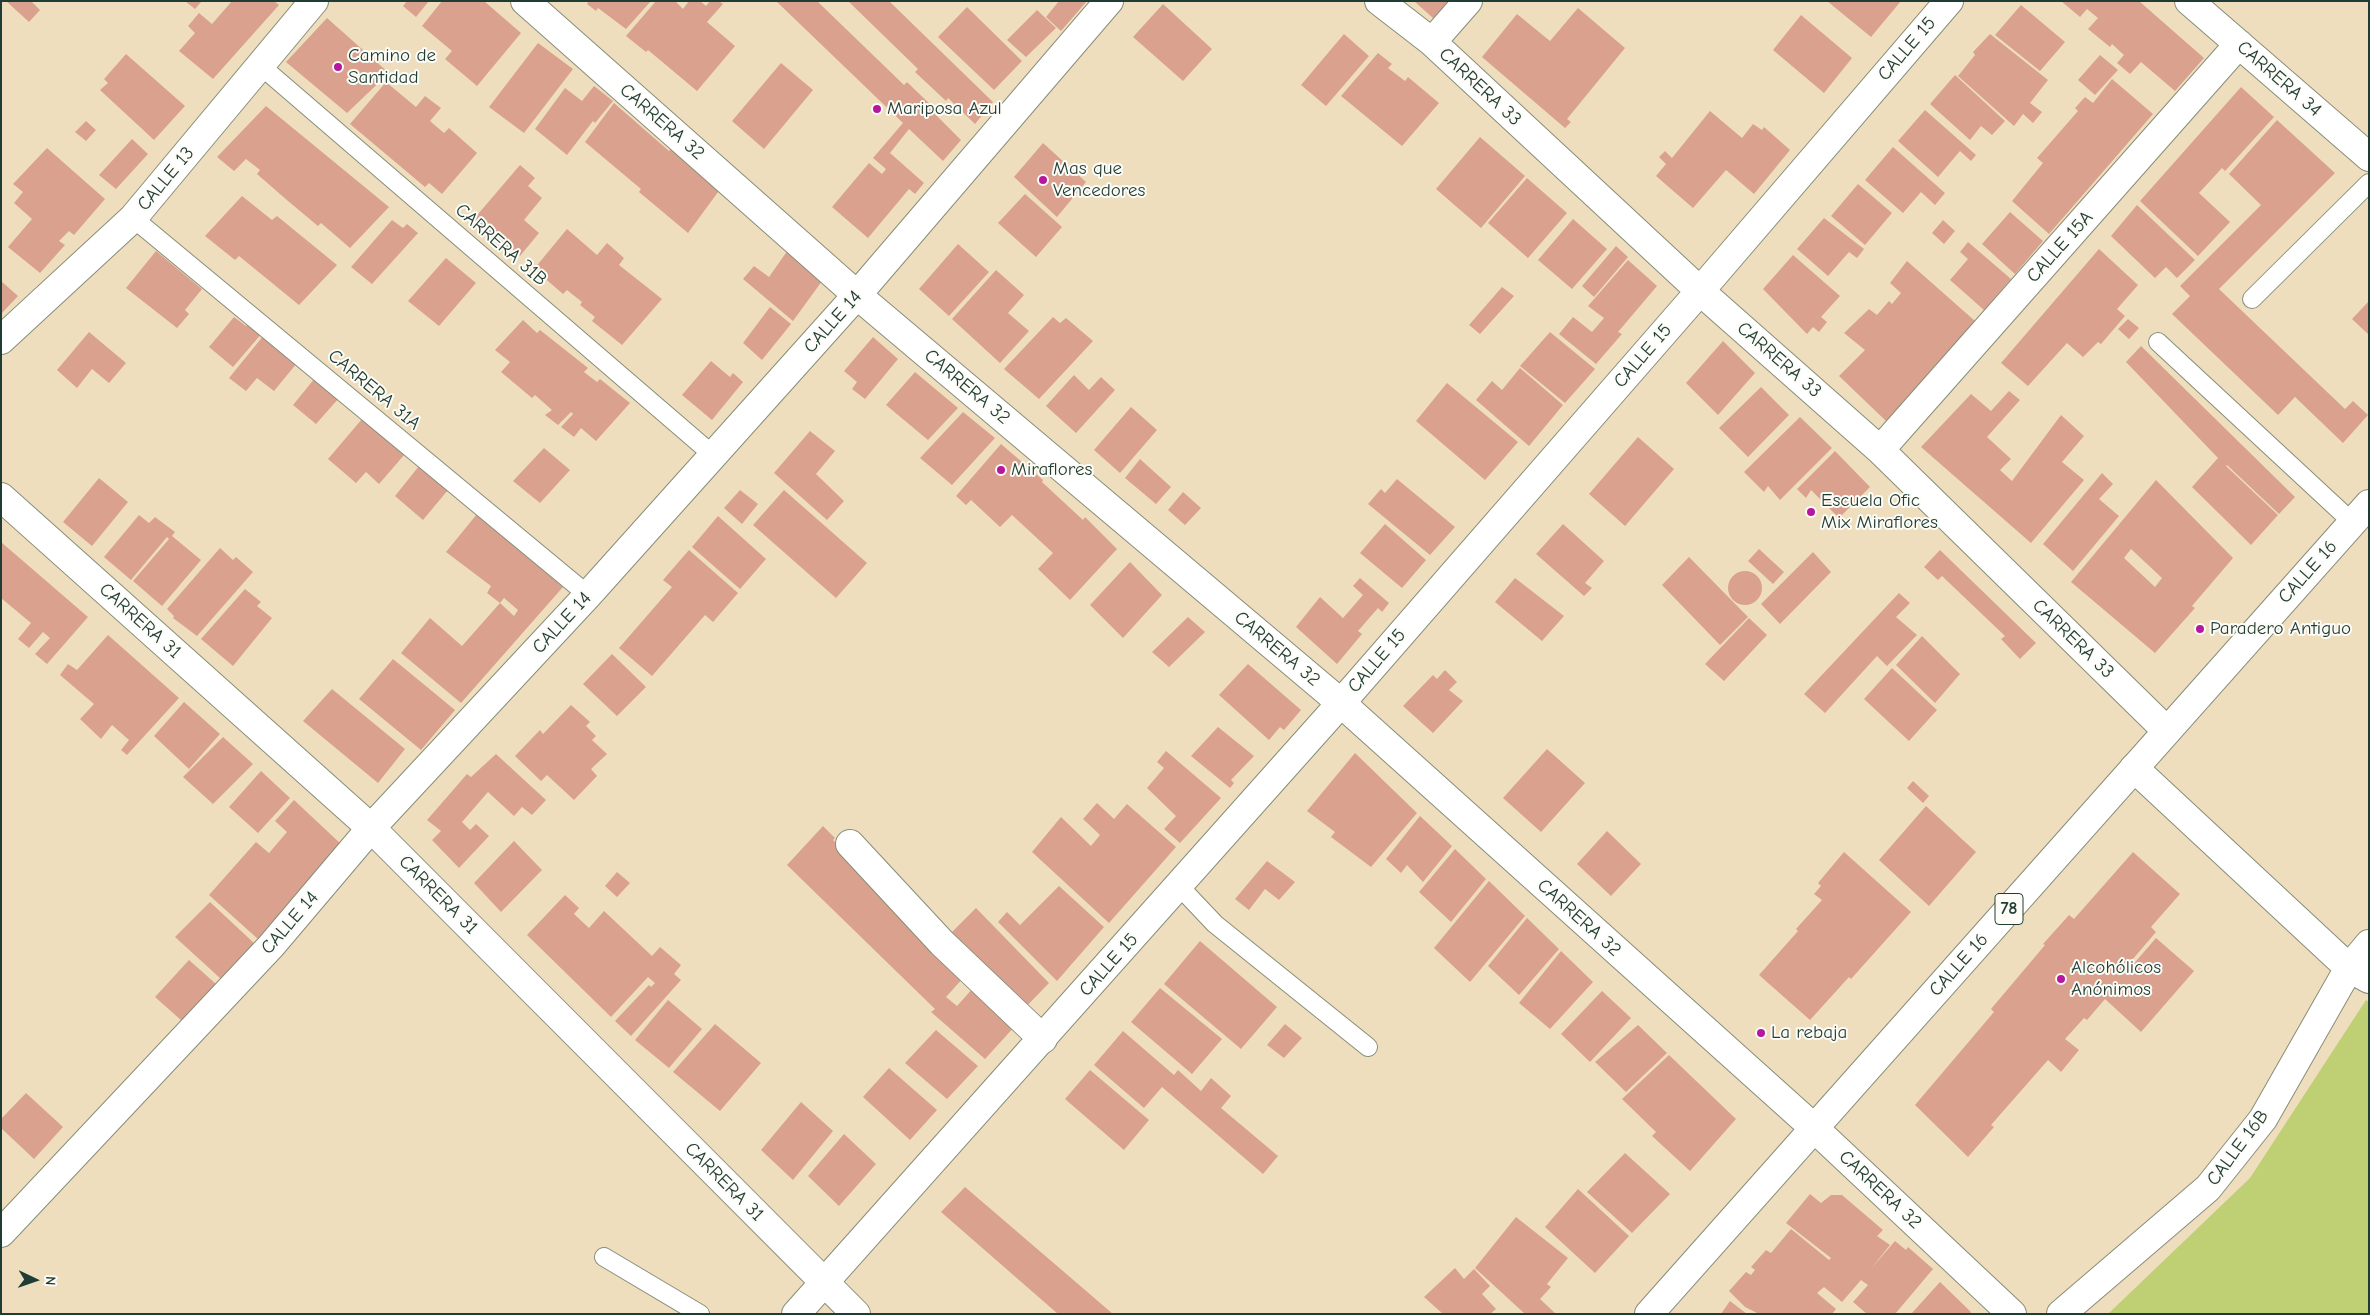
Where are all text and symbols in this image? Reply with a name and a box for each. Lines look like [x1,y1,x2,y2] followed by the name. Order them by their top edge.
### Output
[1873,12,1941,86] street label: CALLE 15
[2232,36,2326,122] street label: CARRERA 34
[1434,43,1526,131] street label: CARRERA 33
[348,45,436,89] place label: Camino de Santidad
[332,61,344,73] marker: Camino de Santidad
[615,79,709,165] street label: CARRERA 32
[887,98,1002,120] place label: Mariposa Azul
[871,103,883,115] marker: Mariposa Azul
[133,142,199,216] street label: CALLE 13
[1053,158,1145,202] place label: Mas que Vencedores
[1037,174,1049,186] marker: Mas que Vencedores
[450,199,552,291] street label: CARRERA 31B
[2022,207,2098,287] street label: CALLE 15A
[799,286,867,358] street label: CALLE 14
[1732,317,1826,403] street label: CARRERA 33
[1609,319,1677,393] street label: CALLE 15
[919,344,1015,430] street label: CARRERA 32
[323,345,425,435] street label: CARRERA 31A
[1011,459,1092,481] place label: Miraflores
[995,464,1007,476] marker: Miraflores
[1821,490,1938,534] place label: Escuela Ofic Mix Miraflores
[1805,506,1817,518] marker: Escuela Ofic Mix Miraflores
[2274,536,2342,608] street label: CALLE 16
[94,578,186,664] street label: CARRERA 31
[528,587,596,659] street label: CALLE 14
[2027,594,2119,684] street label: CARRERA 33
[1229,606,1325,692] street label: CARRERA 32
[2210,618,2351,640] place label: Paradero Antiguo
[2194,623,2206,635] marker: Paradero Antiguo
[1343,624,1411,698] street label: CALLE 15
[394,851,482,939] street label: CARRERA 31
[1532,874,1626,962] street label: CARRERA 32
[256,887,324,959] street label: CALLE 14
[1995,894,2023,924] road number: 78
[1075,929,1143,1001] street label: CALLE 15
[1925,929,1993,1001] street label: CALLE 16
[2071,957,2161,1001] place label: Alcohólicos Anónimos
[2055,973,2067,985] marker: Alcohólicos Anónimos
[1771,1022,1847,1044] place label: La rebaja
[1755,1027,1767,1039] marker: La rebaja
[2202,1106,2274,1190] street label: CALLE 16B
[680,1138,768,1226] street label: CARRERA 31
[1834,1146,1926,1234] street label: CARRERA 32
[10,1255,60,1305] north arrow
[42,1276,59,1286] text: N

